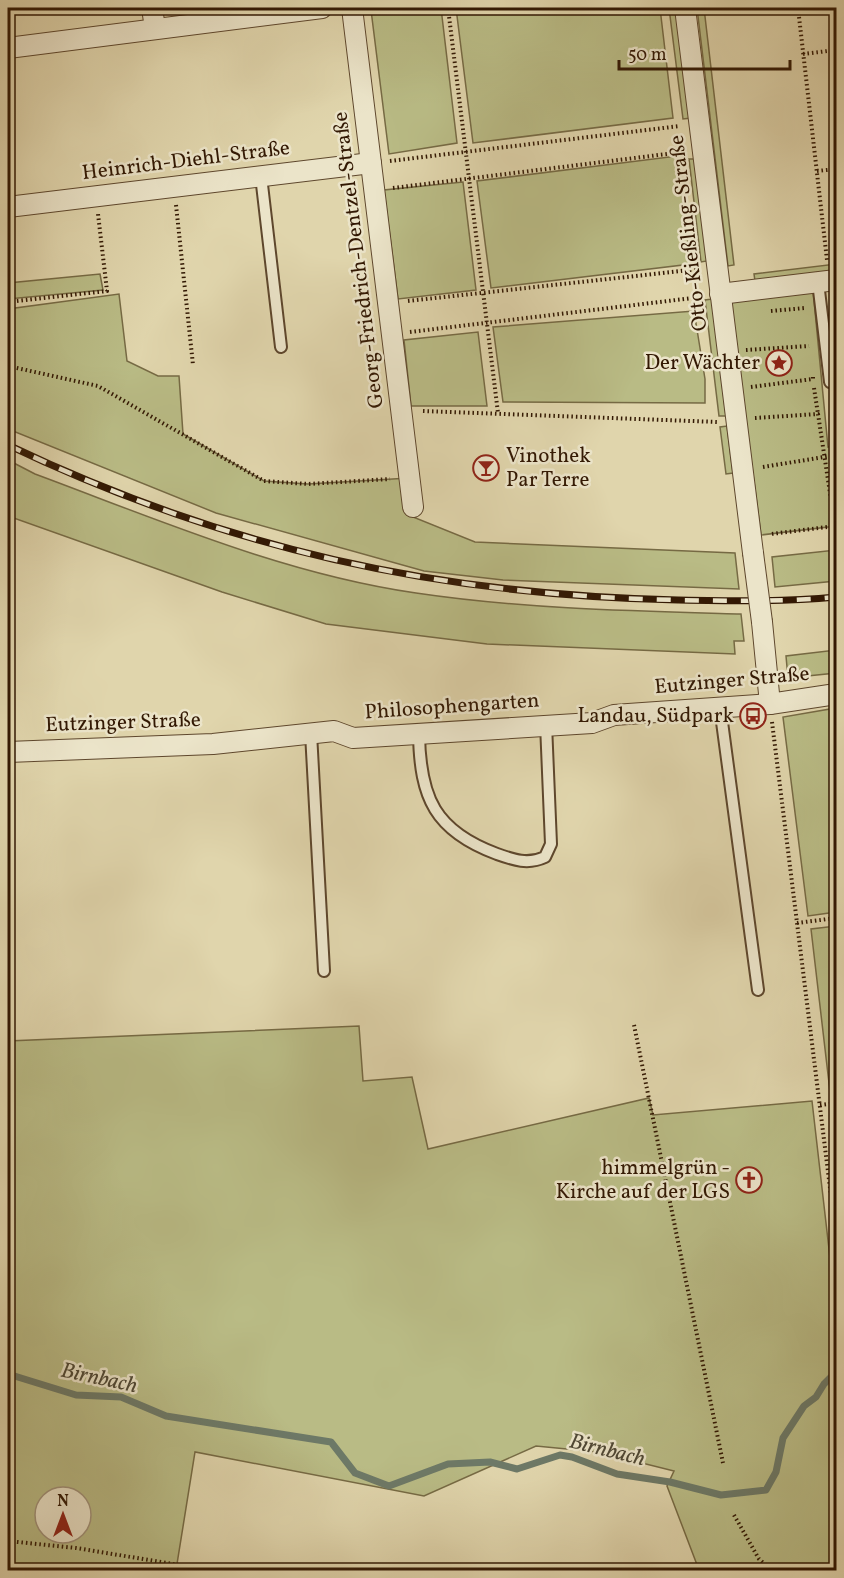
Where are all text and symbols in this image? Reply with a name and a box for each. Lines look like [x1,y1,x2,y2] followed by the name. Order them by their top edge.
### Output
[619,33,790,71] scale bar
[628,43,667,68] text: 50 m
[326,110,392,410] street label: Georg-Friedrich-Dentzel-Straße
[663,133,715,333] street label: Otto-Kießling-Straße
[80,134,292,188] street label: Heinrich-Diehl-Straße
[764,348,794,378] place icon: Der Wächter
[645,349,760,378] place label: Der Wächter
[506,442,591,495] place label: Vinothek Par Terre
[471,453,501,483] bar icon: Vinothek Par Terre
[653,660,811,702] street label: Eutzinger Straße
[364,686,540,728] street label: Philosophengarten
[738,701,768,731] bus stop icon: Landau, Südpark
[577,702,735,731] place label: Landau, Südpark
[45,706,201,740] street label: Eutzinger Straße
[556,1154,730,1207] place label: himmelgrün - Kirche auf der LGS
[734,1165,764,1195] church icon: himmelgrün - Kirche auf der LGS
[58,1356,140,1402] water label: Birnbach
[566,1427,648,1475] water label: Birnbach
[33,1485,93,1545] north arrow
[57,1491,69,1513] text: N

